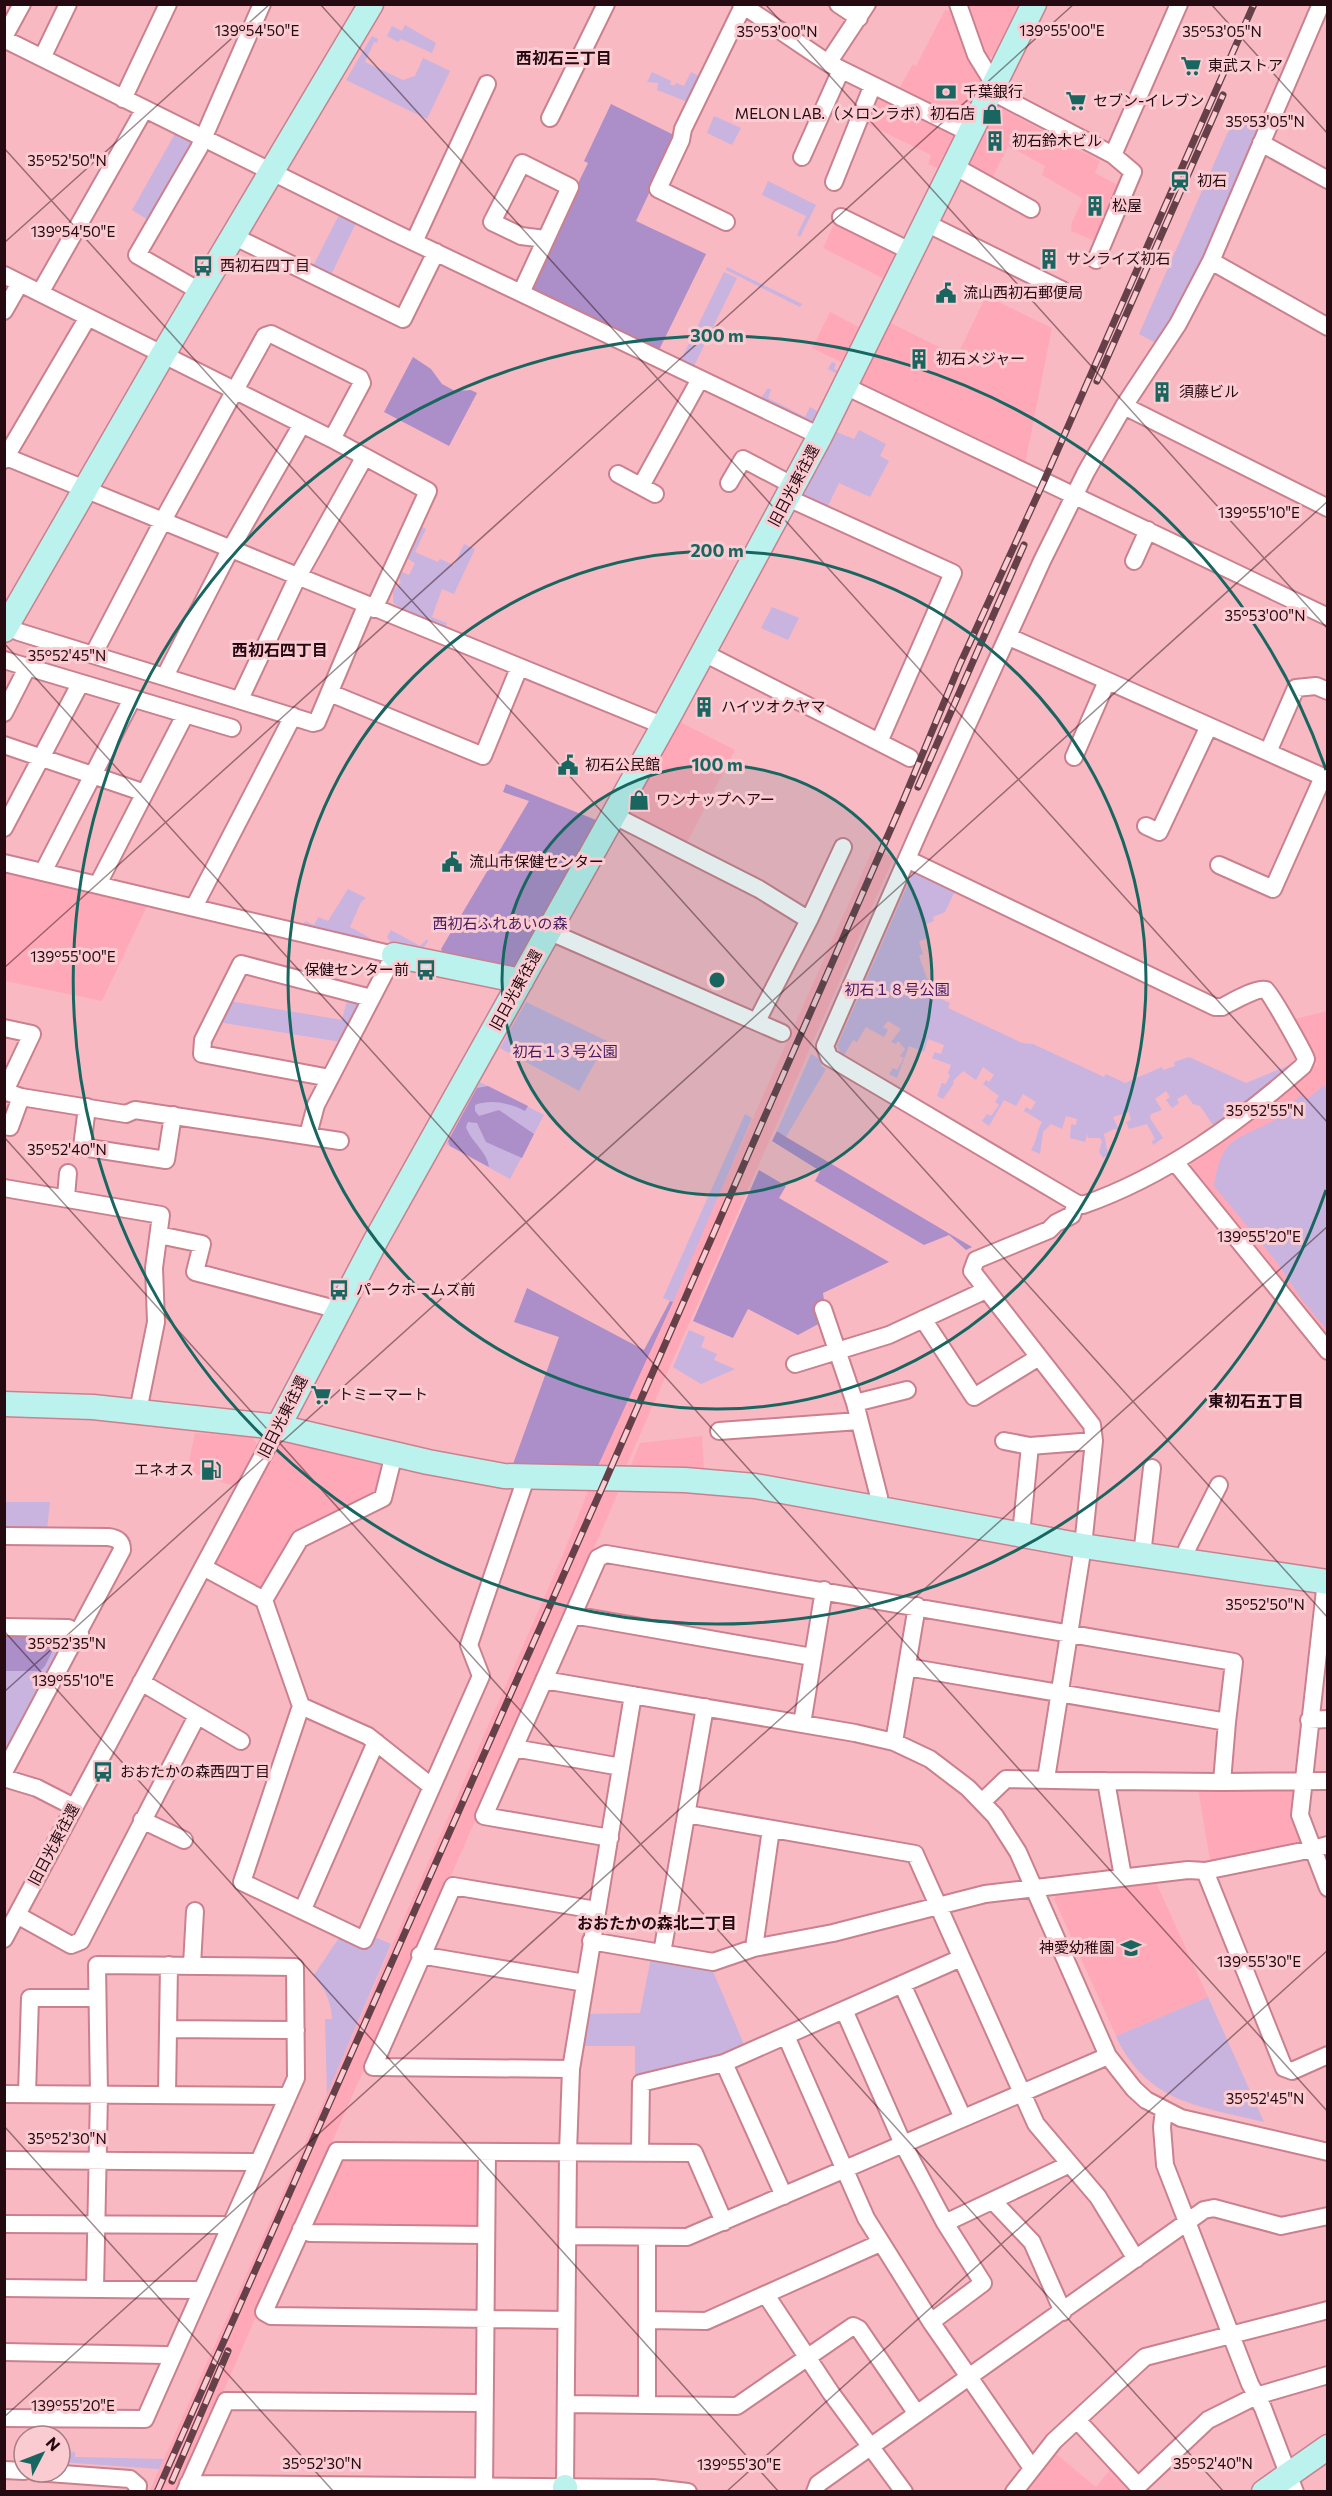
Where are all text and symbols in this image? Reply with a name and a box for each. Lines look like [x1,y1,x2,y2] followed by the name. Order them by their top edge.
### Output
[215,21,299,39] text: 139°54'50"E
[1019,21,1105,39] text: 139°55'00"E
[737,22,817,40] text: 35°53'00"N
[1182,22,1262,40] text: 35°53'05"N
[516,48,612,67] district label: 西初石三丁目
[1179,54,1203,78] supermarket icon: 東武ストア
[1208,56,1283,74] place label: 東武ストア
[934,80,958,104] bank icon: 千葉銀行
[963,82,1023,100] place label: 千葉銀行
[1064,89,1088,113] supermarket icon: セブン-イレブン
[1093,91,1204,109] place label: セブン-イレブン
[980,102,1004,126] shop icon: MELON LAB.（メロンラボ）初石店
[735,104,975,122] place label: MELON LAB.（メロンラボ）初石店
[1225,112,1305,130] text: 35°53'05"N
[983,129,1007,153] building icon: 初石鈴木ビル
[1012,131,1102,149] place label: 初石鈴木ビル
[27,151,107,169] text: 35°52'50"N
[1168,169,1192,193] station icon: 初石
[1197,171,1227,189] place label: 初石
[1083,194,1107,218] building icon: 松屋
[1112,196,1142,214] place label: 松屋
[31,222,115,240] text: 139°54'50"E
[1037,247,1061,271] building icon: サンライズ初石
[1066,249,1171,267] place label: サンライズ初石
[191,254,215,278] bus stop icon: 西初石四丁目
[220,256,310,274] place label: 西初石四丁目
[934,281,958,305] public building icon: 流山西初石郵便局
[963,283,1083,301] place label: 流山西初石郵便局
[690,324,744,346] text: 300 m
[907,347,931,371] building icon: 初石メジャー
[936,349,1025,367] place label: 初石メジャー
[1150,380,1174,404] building icon: 須藤ビル
[1179,382,1239,400] place label: 須藤ビル
[764,442,822,529] street label: 旧日光東往還
[1218,503,1300,521] text: 139°55'10"E
[690,539,744,561] text: 200 m
[1225,606,1305,624] text: 35°53'00"N
[232,640,328,659] district label: 西初石四丁目
[28,646,106,664] text: 35°52'45"N
[692,695,716,719] building icon: ハイツオクヤマ
[721,697,825,715] place label: ハイツオクヤマ
[556,753,580,777] public building icon: 初石公民館
[691,753,743,775] text: 100 m
[585,755,660,773] place label: 初石公民館
[627,788,651,812] shop icon: ワンナップヘアー
[656,790,775,808] place label: ワンナップヘアー
[440,850,464,874] public building icon: 流山市保健センター
[469,852,604,870] place label: 流山市保健センター
[432,914,568,932] park label: 西初石ふれあいの森
[485,946,545,1033] street label: 旧日光東往還
[30,947,116,965] text: 139°55'00"E
[414,958,438,982] bus stop icon: 保健センター前
[304,960,409,978] place label: 保健センター前
[707,970,727,990] centre of rings
[844,980,950,998] park label: 初石１８号公園
[512,1042,618,1060] park label: 初石１３号公園
[1226,1101,1304,1119] text: 35°52'55"N
[27,1140,107,1158] text: 35°52'40"N
[1217,1227,1301,1245] text: 139°55'20"E
[327,1278,351,1302] bus stop icon: パークホームズ前
[356,1280,476,1298] place label: パークホームズ前
[254,1372,311,1461] street label: 旧日光東往還
[309,1383,333,1407] supermarket icon: トミーマート
[338,1385,428,1403] place label: トミーマート
[1208,1391,1304,1410] district label: 東初石五丁目
[199,1458,223,1482] fuel station icon: エネオス
[134,1460,194,1478] place label: エネオス
[1225,1595,1305,1613] text: 35°52'50"N
[28,1634,106,1652] text: 35°52'35"N
[32,1671,114,1689] text: 139°55'10"E
[91,1760,115,1784] bus stop icon: おおたかの森西四丁目
[120,1762,270,1780] place label: おおたかの森西四丁目
[24,1801,82,1888] street label: 旧日光東往還
[577,1913,737,1932] district label: おおたかの森北二丁目
[1119,1936,1143,1960] school or university icon: 神愛幼稚園
[1039,1938,1114,1956] place label: 神愛幼稚園
[1217,1952,1301,1970] text: 139°55'30"E
[1226,2089,1304,2107] text: 35°52'45"N
[27,2129,107,2147] text: 35°52'30"N
[31,2396,115,2414] text: 139°55'20"E
[12,2424,72,2484] north arrow
[42,2433,65,2454] text: N
[282,2454,362,2472] text: 35°52'30"N
[1173,2454,1253,2472] text: 35°52'40"N
[697,2455,781,2473] text: 139°55'30"E

